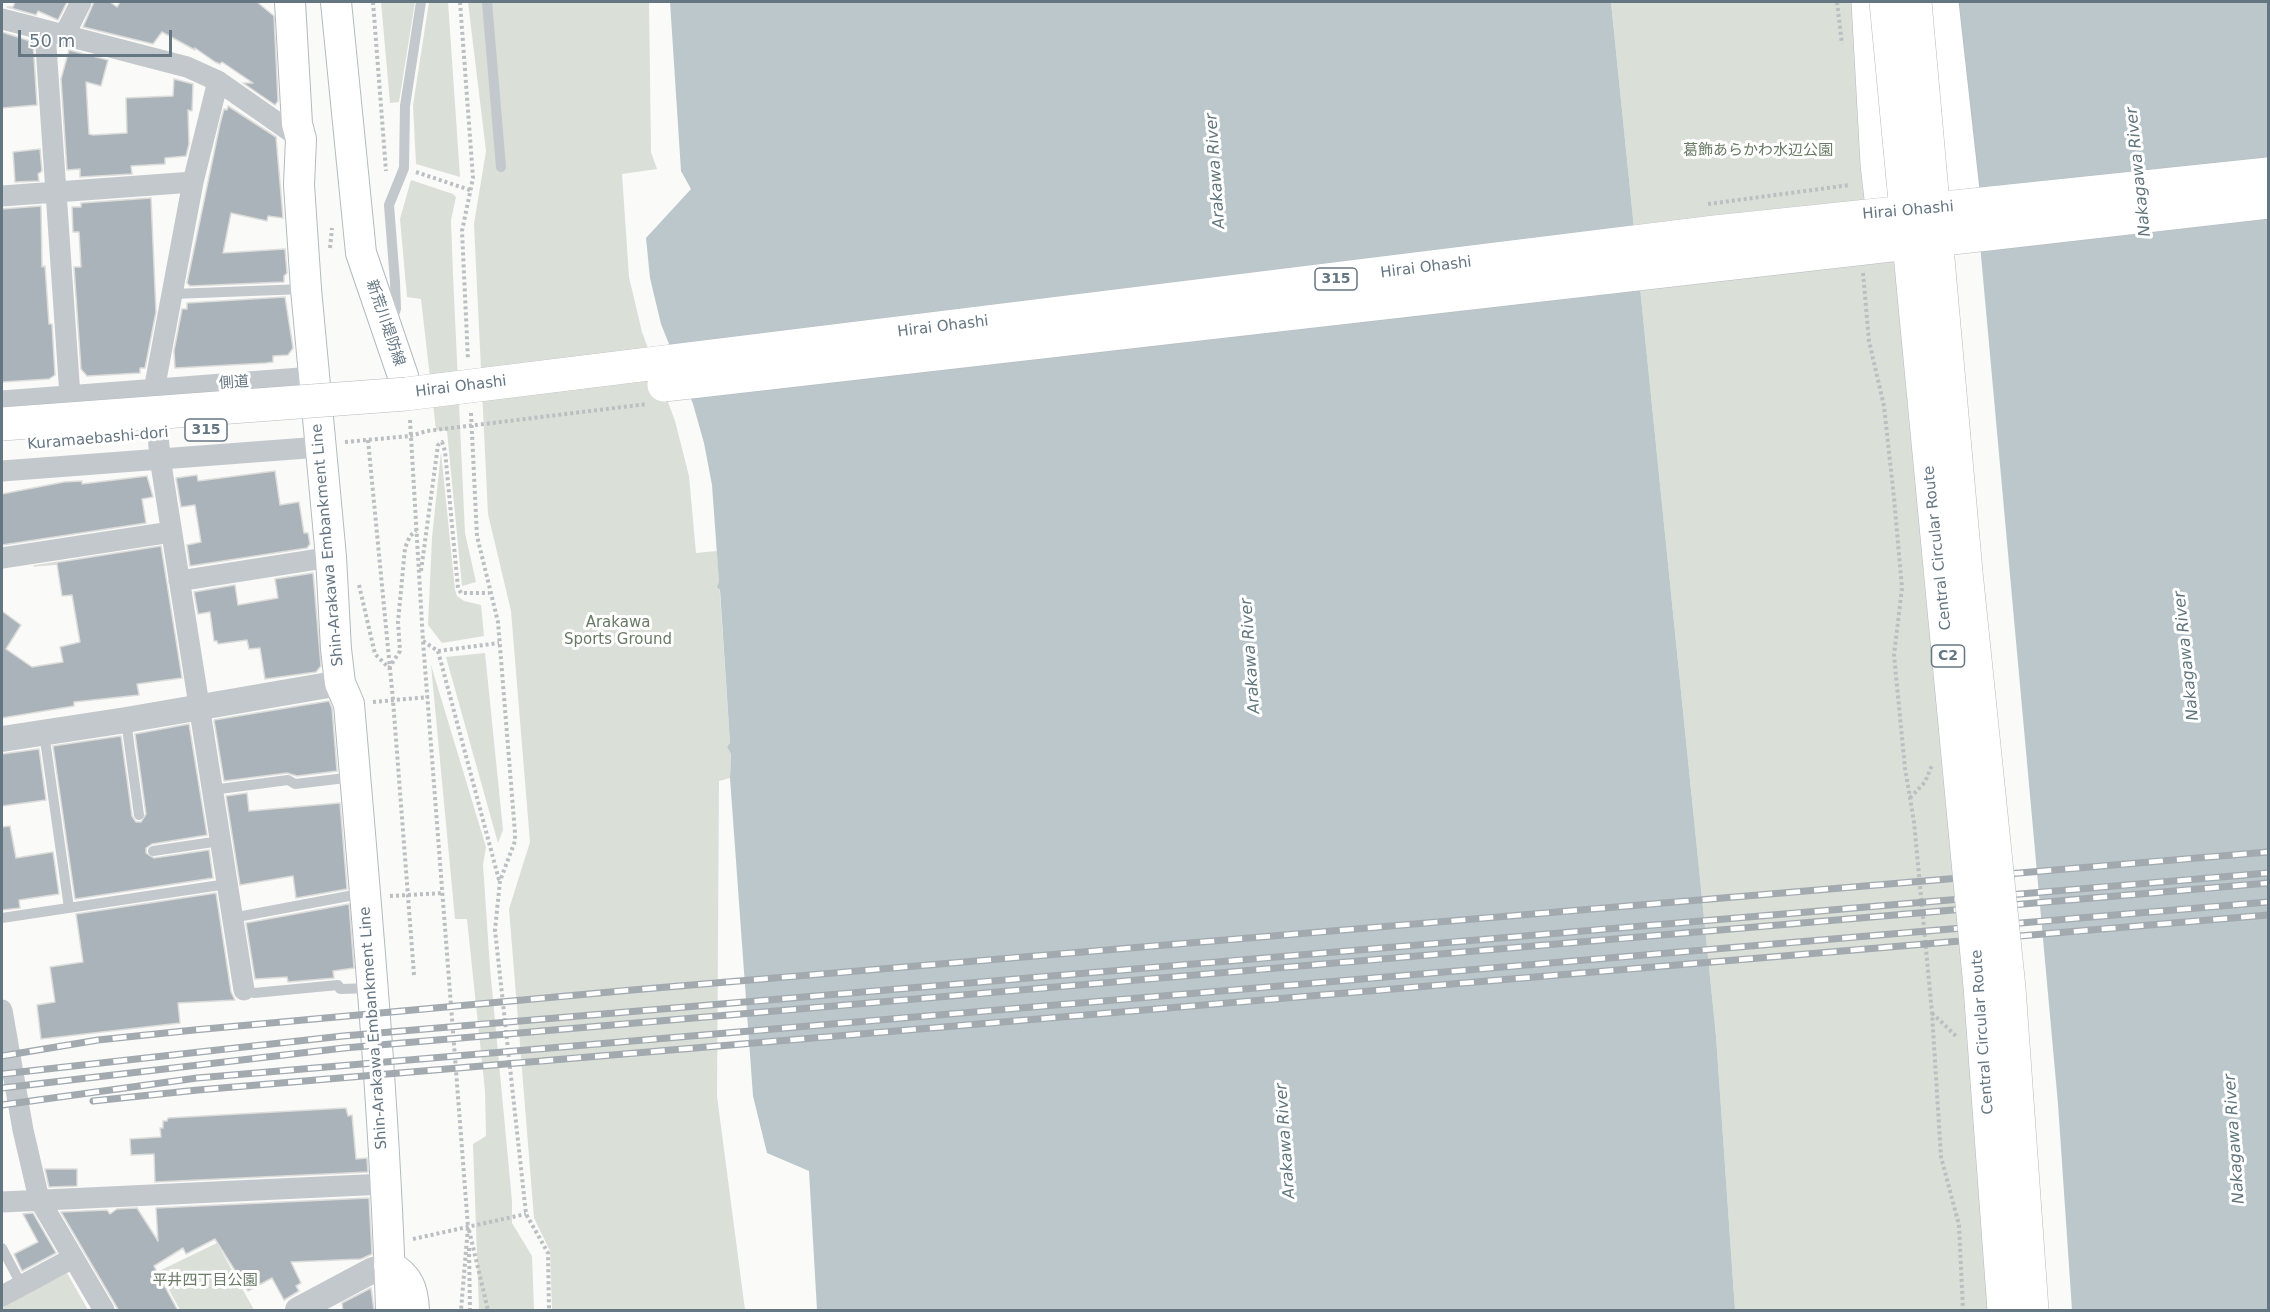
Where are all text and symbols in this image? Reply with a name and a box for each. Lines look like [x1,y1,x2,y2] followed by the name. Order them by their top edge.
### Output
[21,18,176,56] scale bar
[29,30,75,51] text: 50 m
[2123,106,2155,238] water label: Nakagawa River
[1202,113,1230,229] water label: Arakawa River
[1683,142,1833,160] park label: 葛飾あらかわ水辺公園
[1862,198,1954,224] street label: Hirai Ohashi
[1379,253,1473,283] street label: Hirai Ohashi
[1315,268,1357,290] road number: 315
[362,278,408,368] street label: 新荒川堤防線
[896,312,990,342] street label: Hirai Ohashi
[414,372,508,402] street label: Hirai Ohashi
[218,373,250,393] street label: 側道
[185,419,227,441] road number: 315
[308,423,348,667] street label: Shin-Arakawa Embankment Line
[27,424,169,454] street label: Kuramaebashi-dori
[1920,465,1956,631] street label: Central Circular Route
[2171,590,2203,722] water label: Nakagawa River
[1237,598,1265,714] water label: Arakawa River
[564,614,672,649] park label: Arakawa Sports Ground
[1932,645,1964,667] road number: C2
[357,906,391,1150] street label: Shin-Arakawa Embankment Line
[1968,949,1998,1115] street label: Central Circular Route
[2221,1073,2249,1205] water label: Nakagawa River
[1272,1083,1300,1199] water label: Arakawa River
[153,1272,257,1290] park label: 平井四丁目公園

